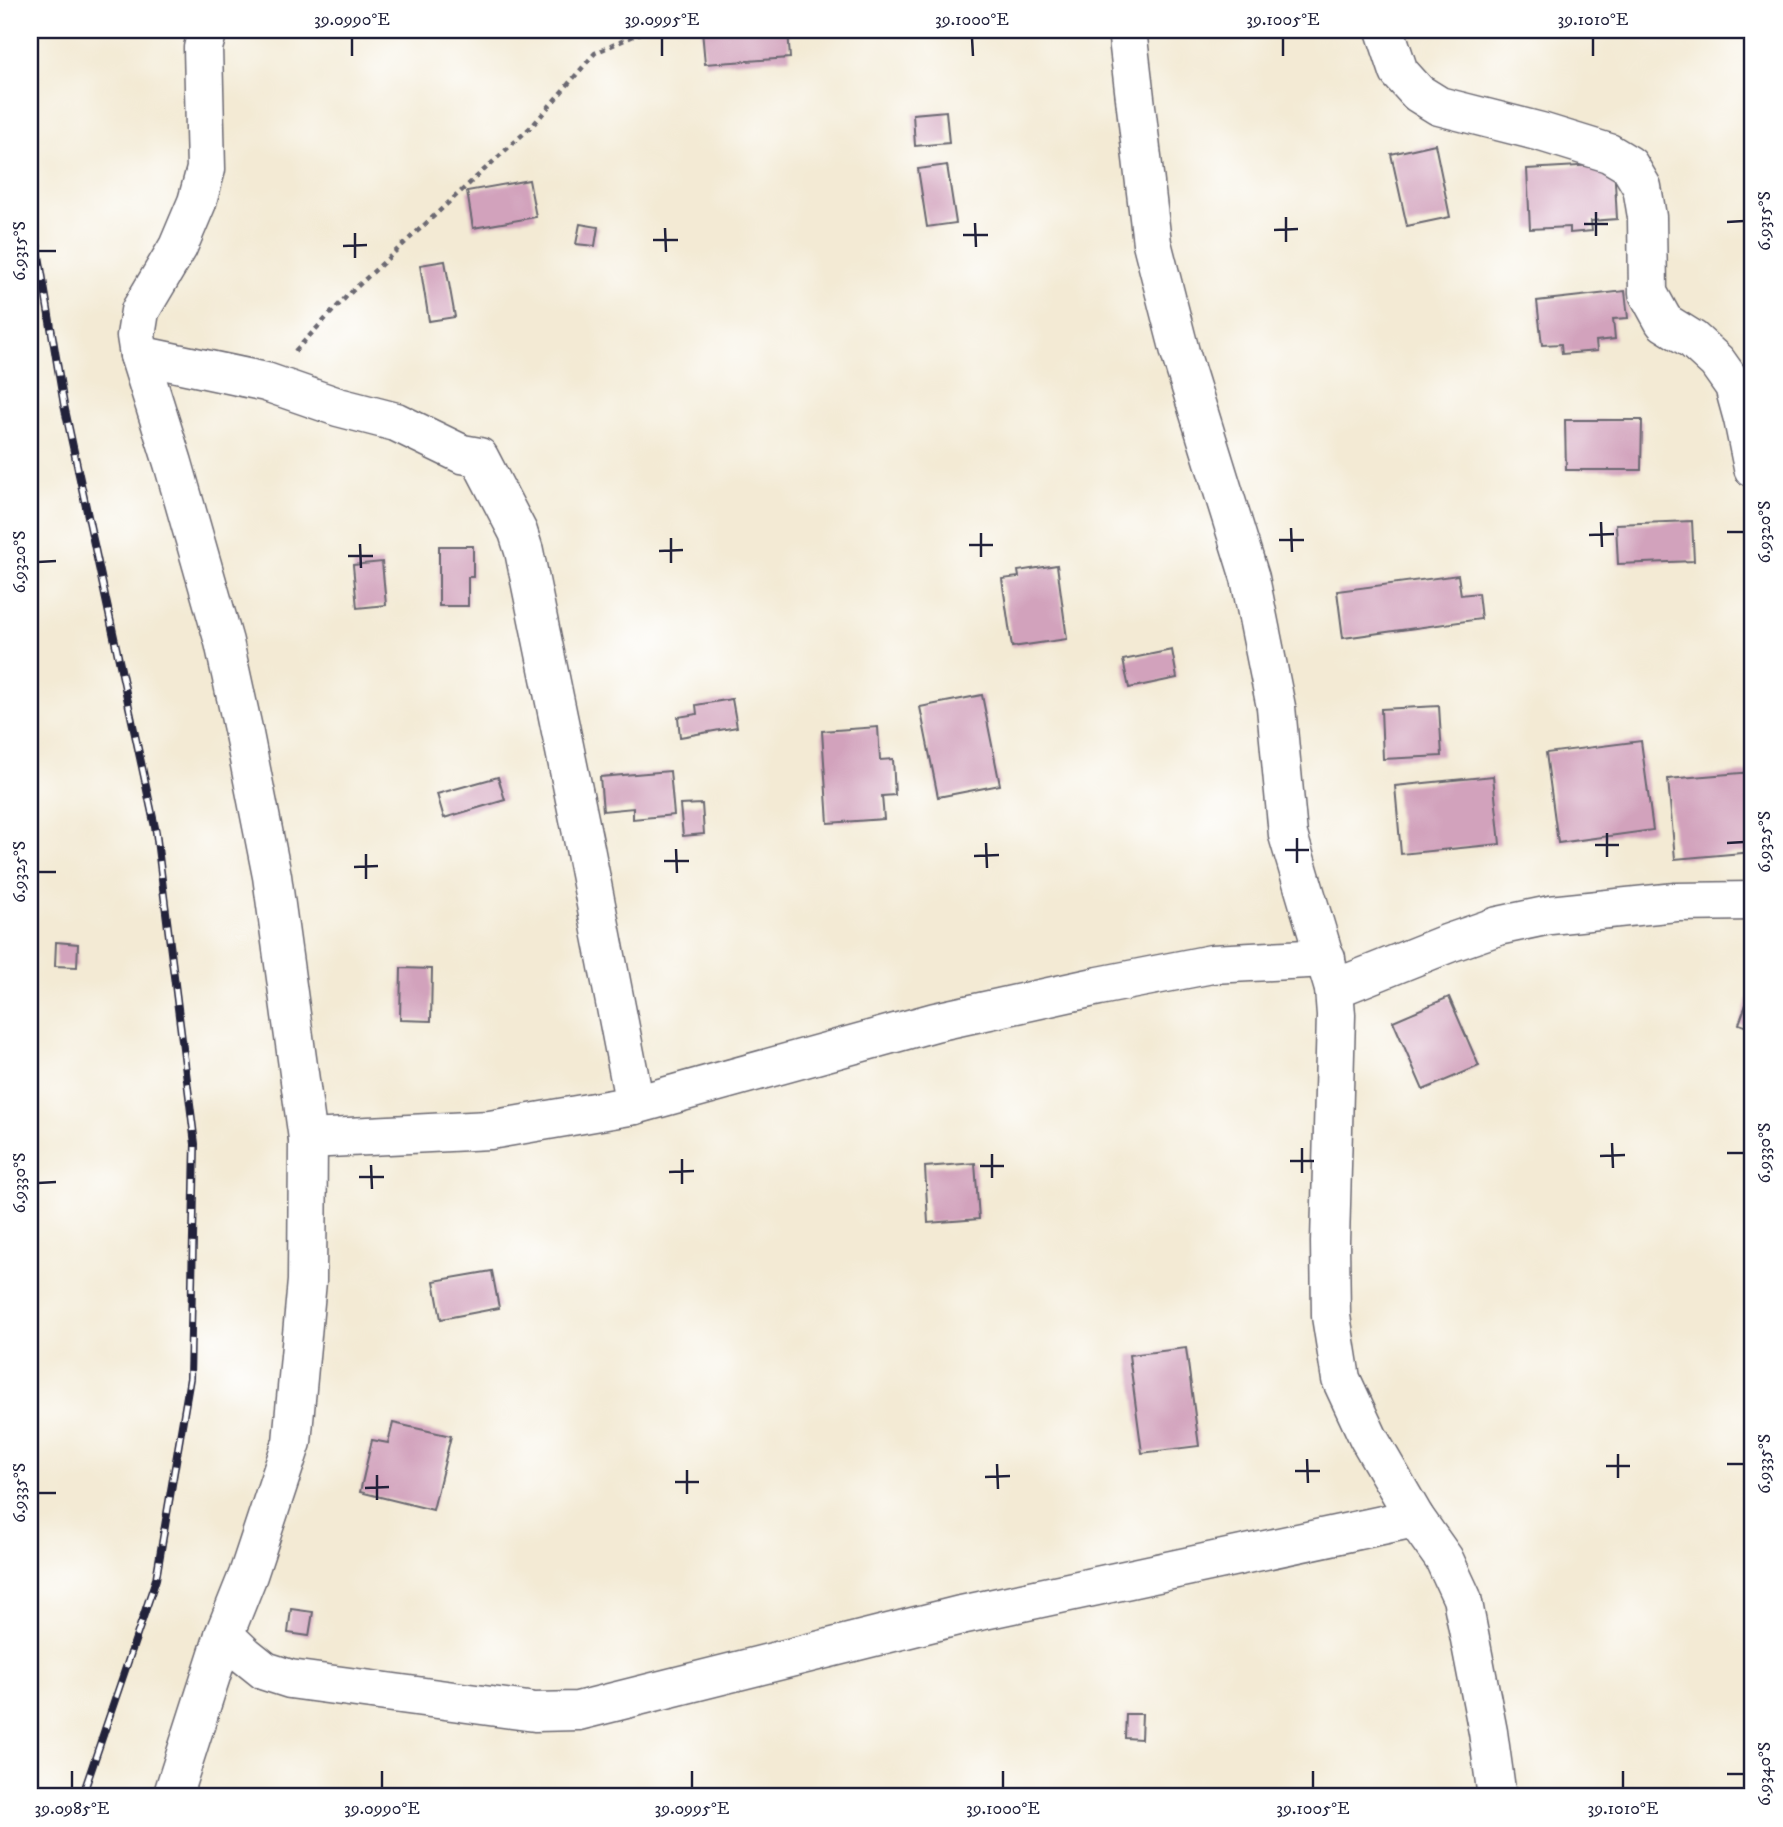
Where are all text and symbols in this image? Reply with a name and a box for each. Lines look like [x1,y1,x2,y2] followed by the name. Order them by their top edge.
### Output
[314,9,390,31] text: 39.0990°E
[624,9,700,31] text: 39.0995°E
[935,9,1009,31] text: 39.1000°E
[1246,9,1320,31] text: 39.1005°E
[1558,9,1629,31] text: 39.1010°E
[1754,191,1776,251] text: 6.9315°S
[9,221,31,281] text: 6.9315°S
[1754,500,1776,564] text: 6.9320°S
[9,530,31,594] text: 6.9320°S
[1754,811,1776,873] text: 6.9325°S
[9,841,31,903] text: 6.9325°S
[1754,1123,1776,1183] text: 6.9330°S
[9,1153,31,1213] text: 6.9330°S
[1754,1434,1776,1494] text: 6.9335°S
[9,1463,31,1523] text: 6.9335°S
[1754,1742,1776,1806] text: 6.9340°S
[34,1798,110,1820] text: 39.0985°E
[344,1798,420,1820] text: 39.0990°E
[654,1798,730,1820] text: 39.0995°E
[966,1798,1040,1820] text: 39.1000°E
[1276,1798,1350,1820] text: 39.1005°E
[1588,1798,1659,1820] text: 39.1010°E

